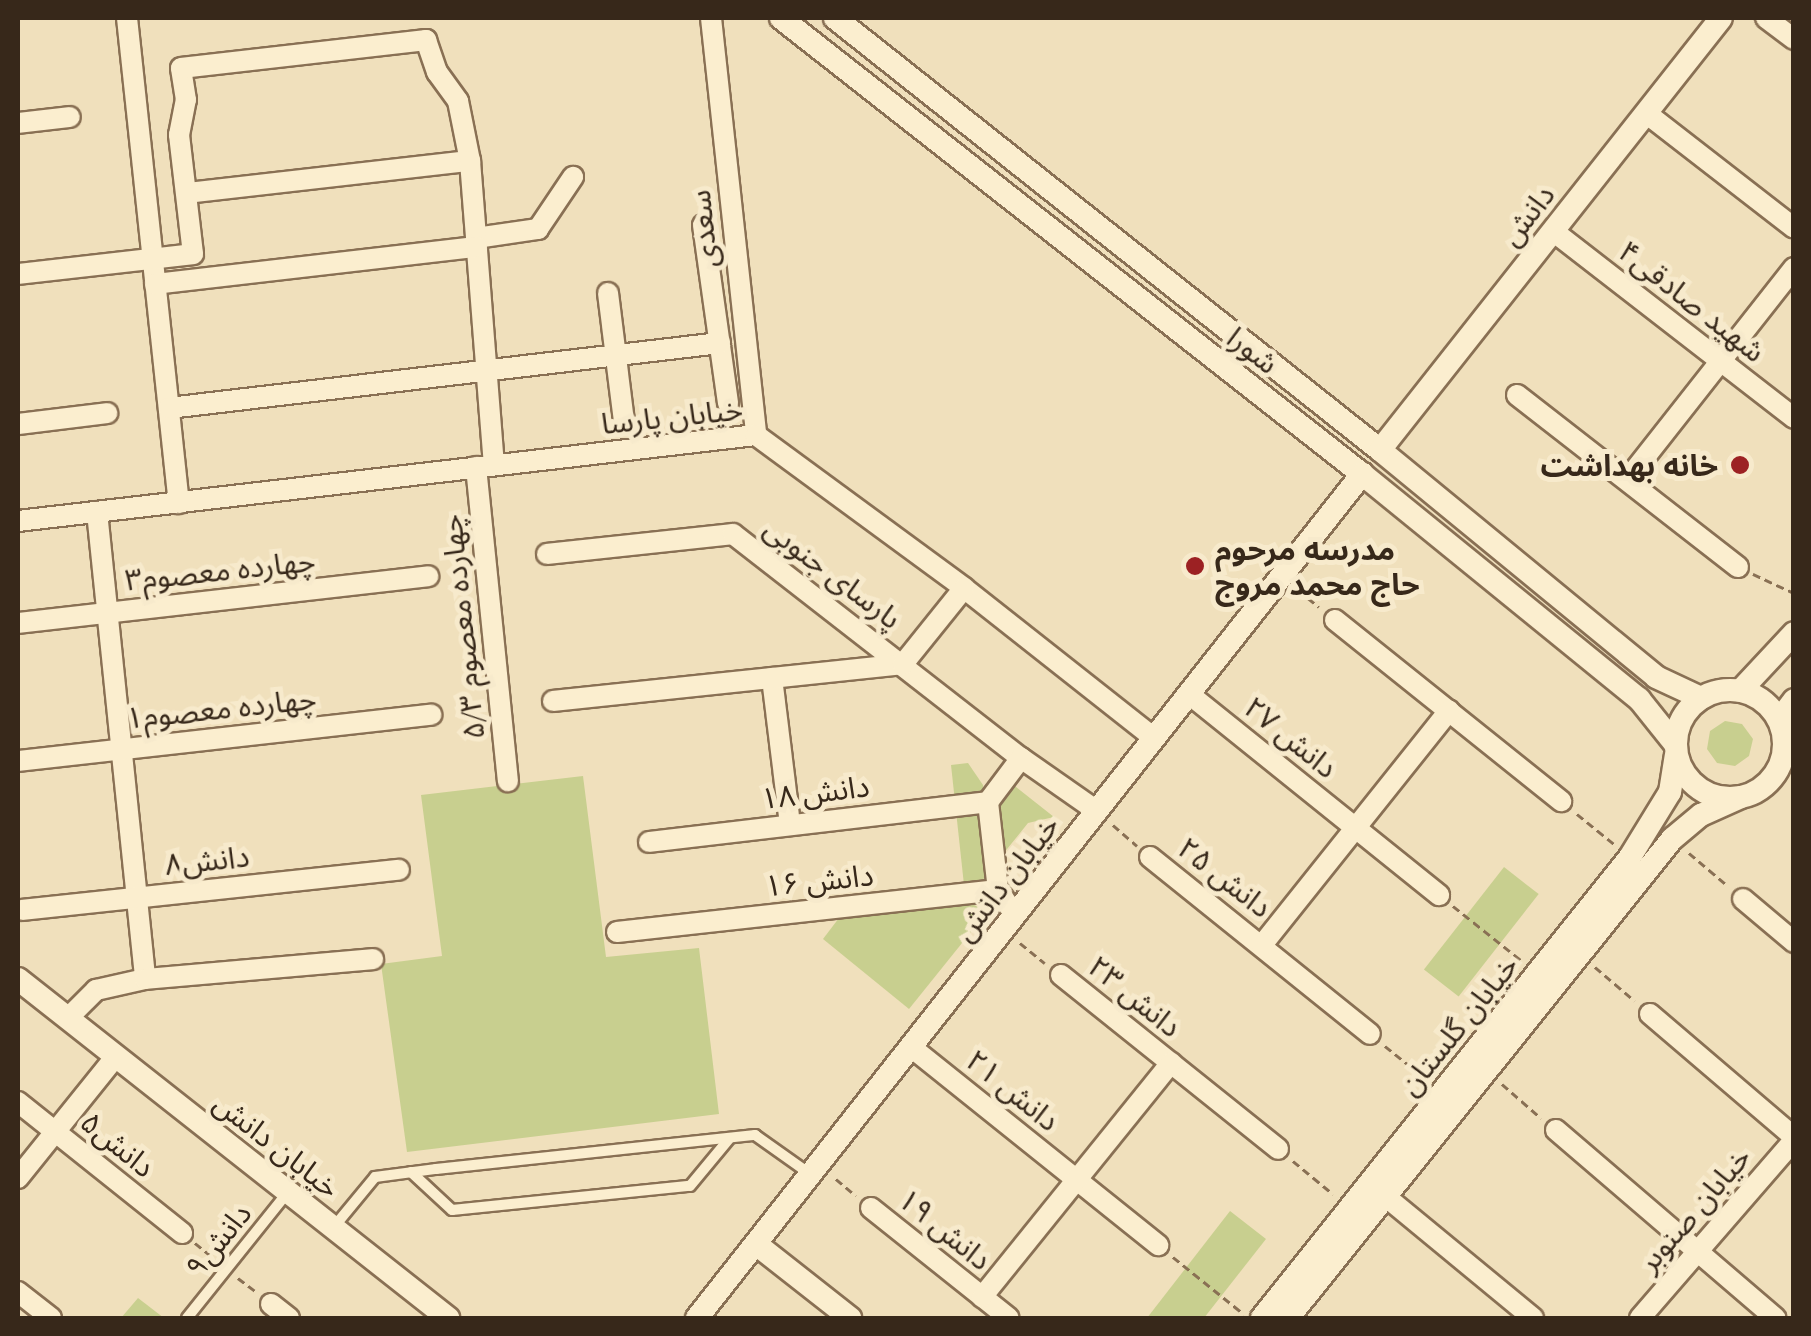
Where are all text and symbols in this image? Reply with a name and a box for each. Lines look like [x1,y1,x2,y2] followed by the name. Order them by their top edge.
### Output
[1492,177,1562,253] street label: دانش
[681,188,725,270] street label: سعدی
[1612,233,1772,369] street label: شهید صادقی۴
[1220,319,1286,381] street label: شورا
[599,391,745,441] street label: خیابان پارسا
[1541,447,1718,483] place label: خانه بهداشت
[1727,452,1753,478] marker: خانه بهداشت
[757,510,909,636] street label: پارسای جنوبی
[432,513,492,741] street label: چهارده معصوم ۵/۳
[1215,531,1420,602] place label: مدرسه مرحوم حاج محمد مروج
[123,542,317,598] street label: چهارده معصوم۳
[1184,555,1206,577] marker: مدرسه مرحوم حاج محمد مروج
[124,680,318,736] street label: چهارده معصوم۱
[1237,689,1345,785] street label: دانش ۲۷
[759,767,871,817] street label: دانش ۱۸
[946,808,1066,948] street label: خیابان دانش
[1171,829,1279,925] street label: دانش ۲۵
[163,838,251,882] street label: دانش۸
[763,856,875,904] street label: دانش ۱۶
[1081,948,1189,1044] street label: دانش ۲۳
[1391,948,1525,1102] street label: خیابان گلستان
[959,1042,1067,1138] street label: دانش ۲۱
[207,1085,347,1205] street label: خیابان دانش
[74,1103,162,1185] street label: دانش۵
[1630,1139,1758,1279] street label: خیابان صنوبر
[891,1181,999,1277] street label: دانش ۱۹
[177,1196,259,1284] street label: دانش۹

